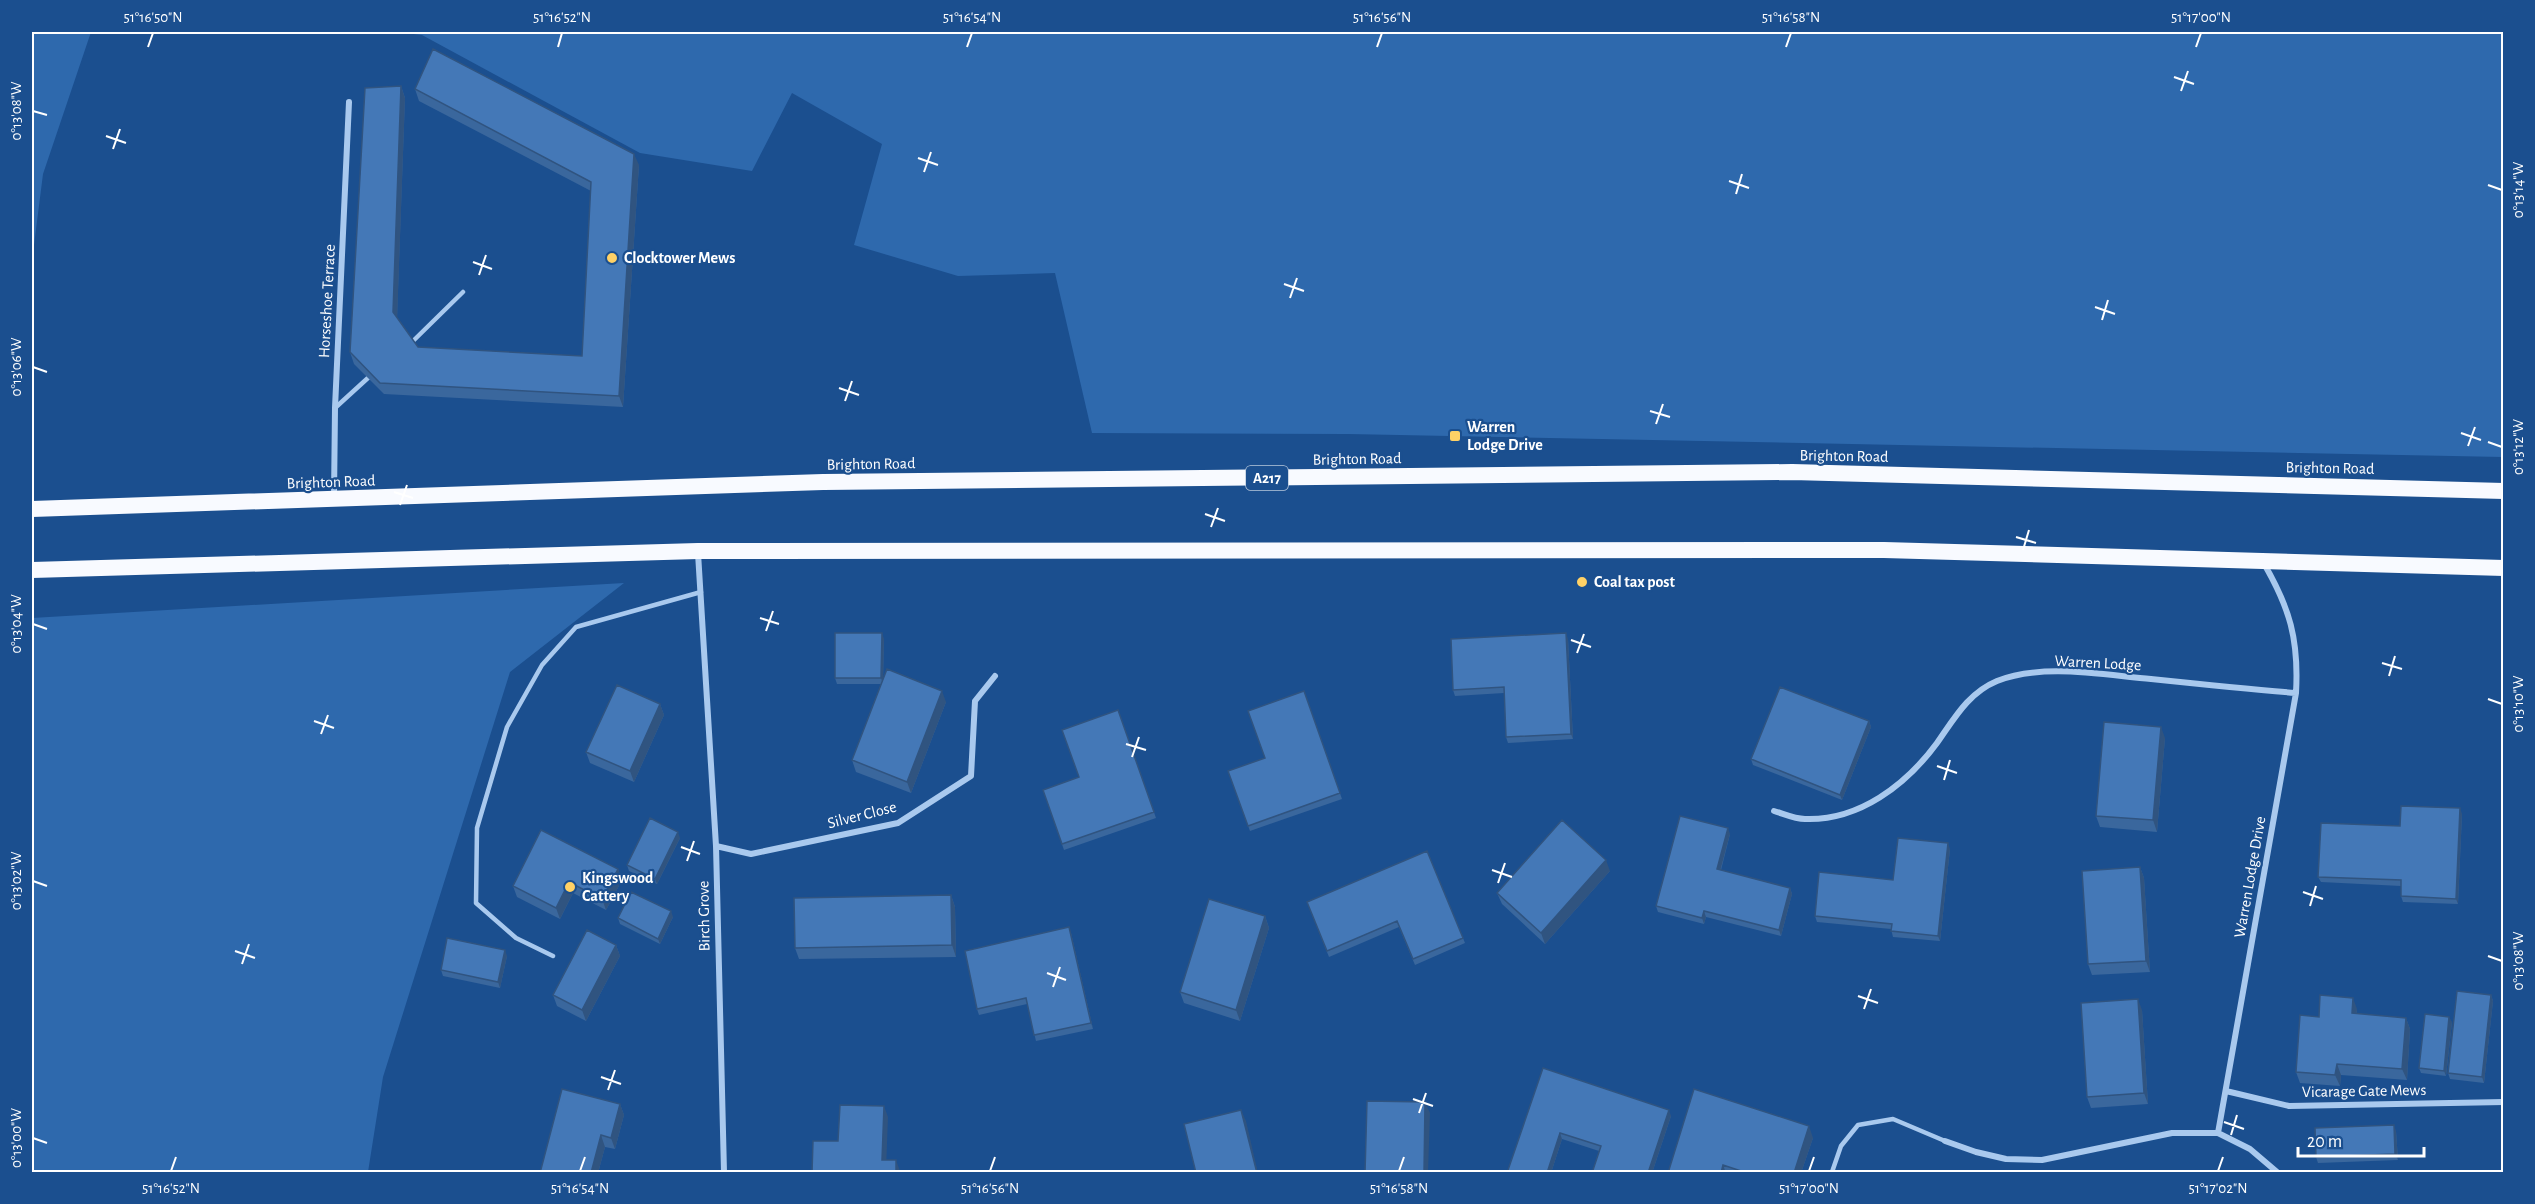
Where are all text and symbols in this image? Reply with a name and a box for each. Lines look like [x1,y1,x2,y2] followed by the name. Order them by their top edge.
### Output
[123,10,183,25] text: 51°16'50"N
[533,10,591,25] text: 51°16'52"N
[943,10,1001,25] text: 51°16'54"N
[1353,10,1411,25] text: 51°16'56"N
[1762,10,1820,25] text: 51°16'58"N
[2171,10,2231,25] text: 51°17'00"N
[9,81,24,140] text: 0°13'08"W
[2511,161,2526,218] text: 0°13'14"W
[316,244,338,358] street label: Horseshoe Terrace
[624,250,735,266] place label: Clocktower Mews
[605,251,619,265] marker: Clocktower Mews
[9,337,24,396] text: 0°13'06"W
[2511,418,2526,475] text: 0°13'12"W
[1467,419,1543,453] place label: Warren Lodge Drive
[1448,429,1462,443] marker: Warren Lodge Drive
[1799,447,1889,465] street label: Brighton Road
[1312,450,1402,468] street label: Brighton Road
[826,455,916,473] street label: Brighton Road
[2285,459,2375,477] street label: Brighton Road
[1246,466,1288,490] road number: A217
[286,472,376,492] street label: Brighton Road
[1594,574,1675,590] place label: Coal tax post
[1575,575,1589,589] marker: Coal tax post
[9,594,24,654] text: 0°13'04"W
[2054,653,2142,673] street label: Warren Lodge
[2511,675,2526,733] text: 0°13'10"W
[826,799,898,831] street label: Silver Close
[2231,815,2269,939] street label: Warren Lodge Drive
[9,851,24,910] text: 0°13'02"W
[582,870,654,905] place label: Kingswood Cattery
[563,880,577,894] marker: Kingswood Cattery
[695,880,713,952] street label: Birch Grove
[2511,931,2526,990] text: 0°13'08"W
[2302,1082,2426,1100] street label: Vicarage Gate Mews
[9,1108,24,1168] text: 0°13'00"W
[2298,1120,2424,1158] scale bar
[2307,1133,2342,1151] text: 20 m
[142,1181,200,1196] text: 51°16'52"N
[551,1181,609,1196] text: 51°16'54"N
[961,1181,1019,1196] text: 51°16'56"N
[1370,1181,1428,1196] text: 51°16'58"N
[1779,1181,1839,1196] text: 51°17'00"N
[2189,1181,2247,1196] text: 51°17'02"N

